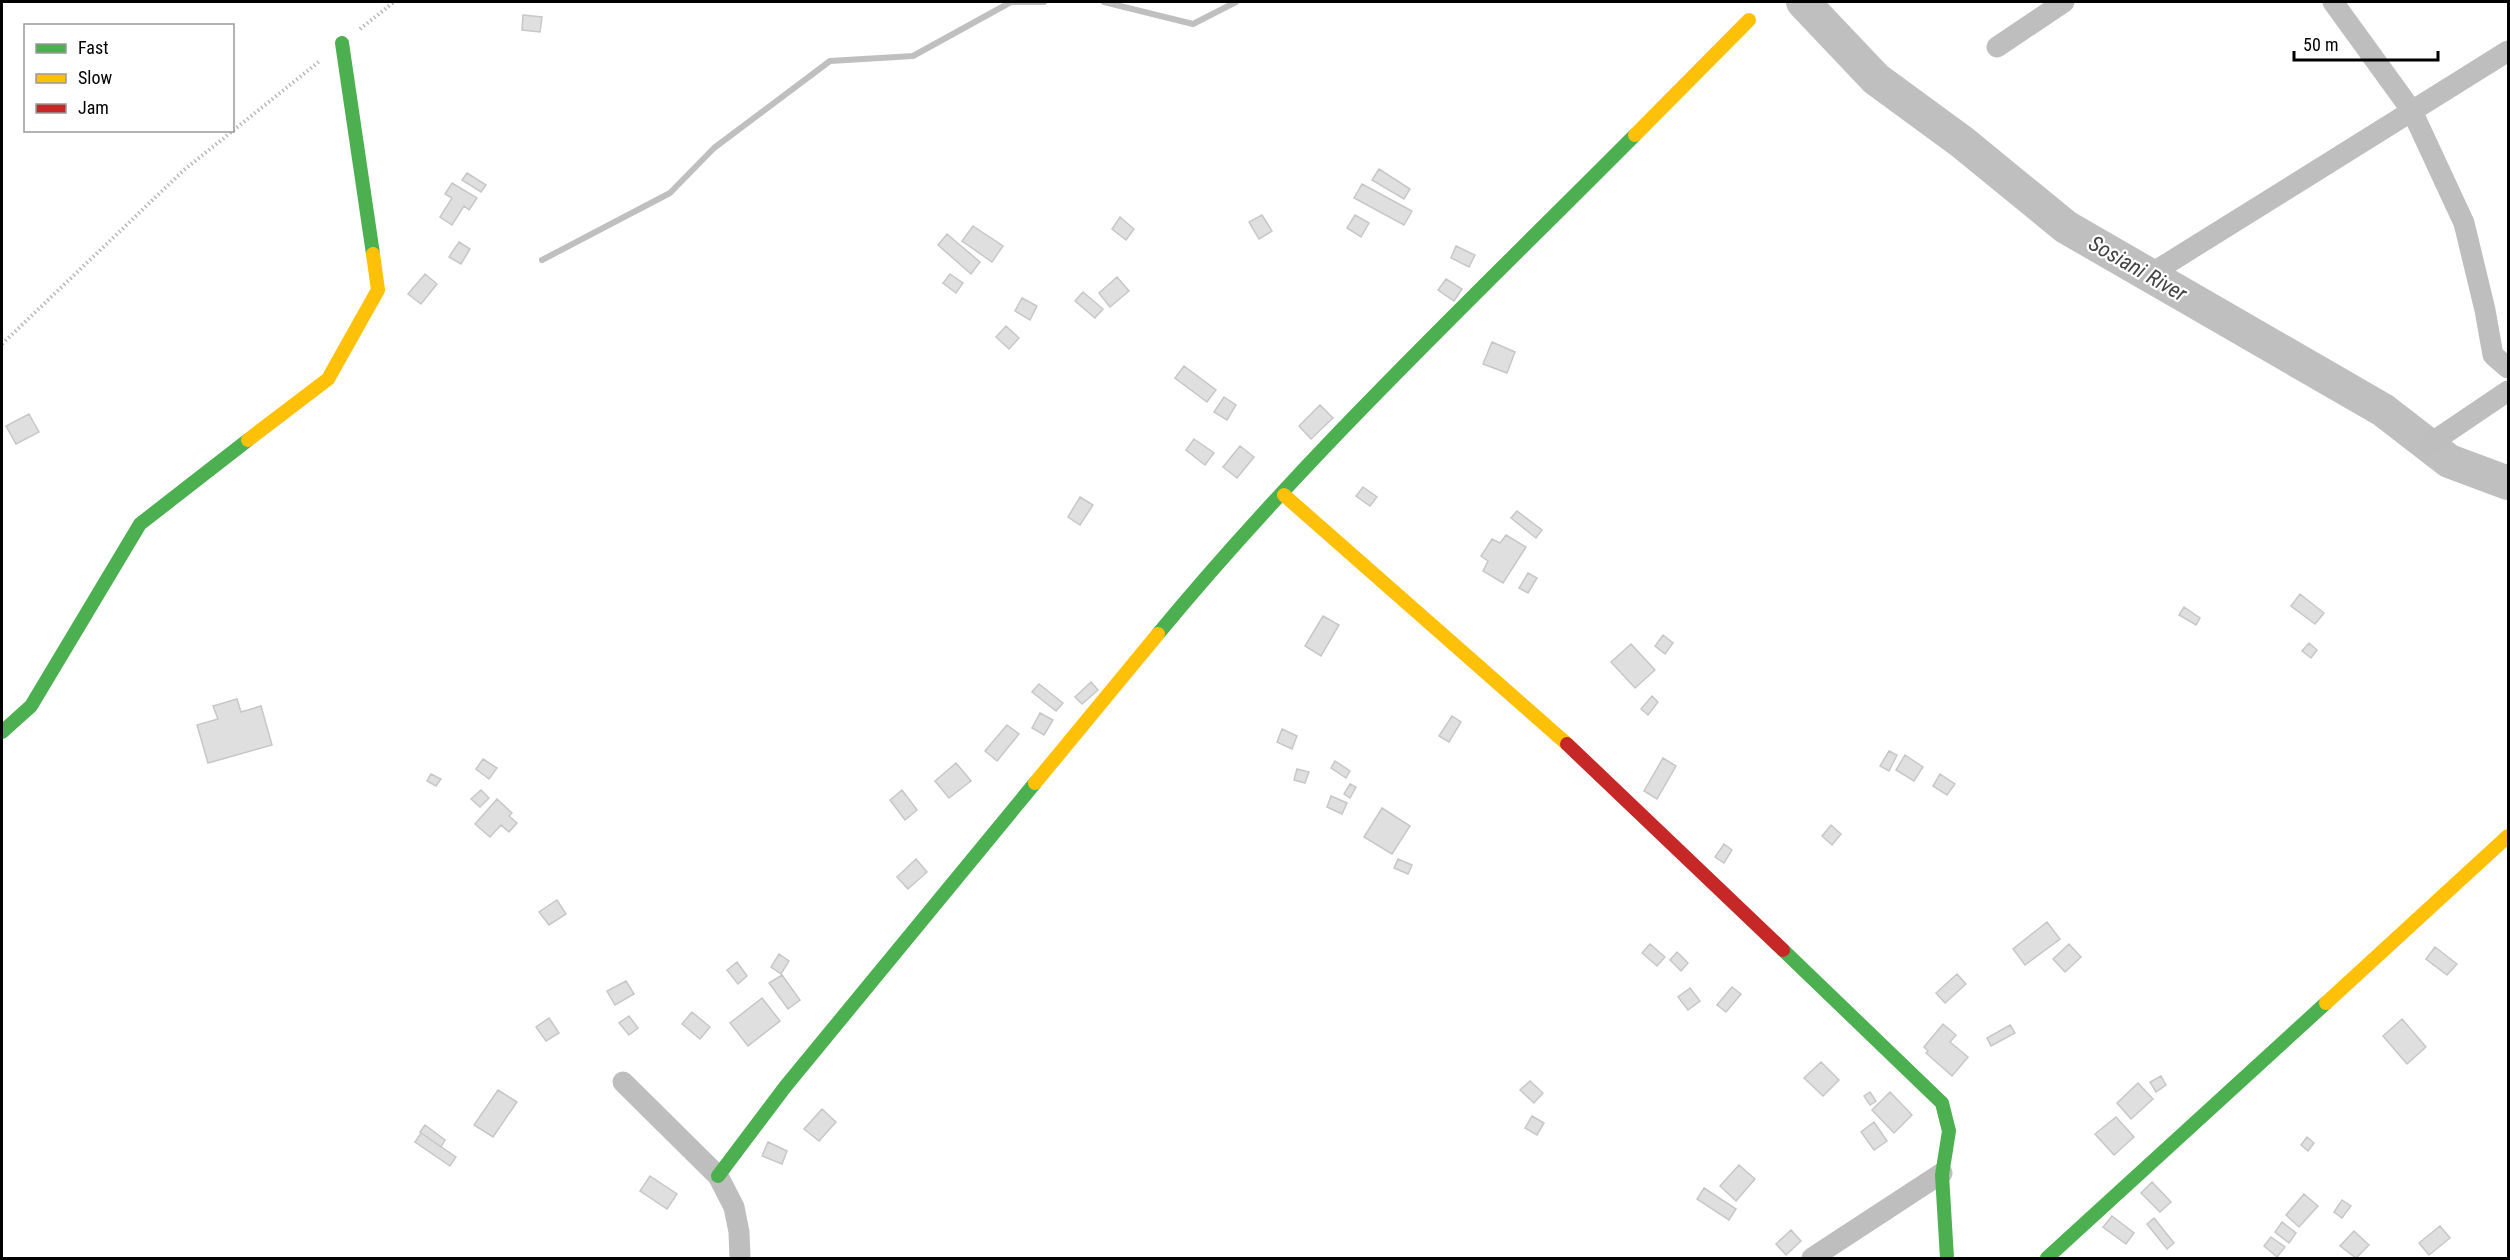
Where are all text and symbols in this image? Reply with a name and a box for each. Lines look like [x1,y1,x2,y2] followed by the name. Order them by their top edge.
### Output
[24,24,234,132] legend
[2294,24,2438,62] scale bar
[2303,34,2338,55] text: 50 m
[78,37,109,58] text: Fast
[78,67,113,88] text: Slow
[78,97,109,118] text: Jam
[2084,230,2191,307] water label: Sosiani River

